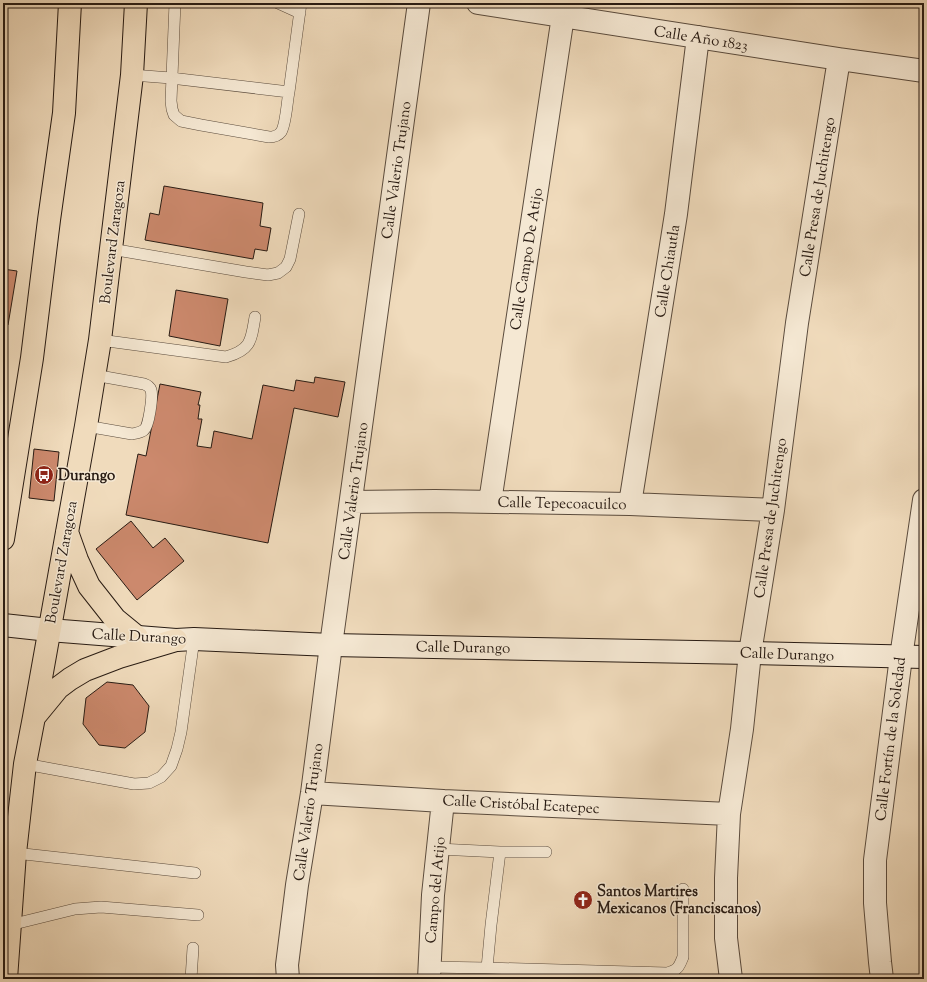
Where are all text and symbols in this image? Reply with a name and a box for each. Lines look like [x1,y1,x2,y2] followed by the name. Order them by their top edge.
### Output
[652,22,749,57] street label: Calle Año 1823
[377,100,418,241] street label: Calle Valerio Trujano
[795,116,841,279] street label: Calle Presa de Juchitengo
[95,179,132,305] street label: Boulevard Zaragoza
[506,187,549,332] street label: Calle Campo De Atijo
[651,223,686,319] street label: Calle Chiautla
[334,421,375,562] street label: Calle Valerio Trujano
[750,437,793,600] street label: Calle Presa de Juchitengo
[33,464,55,486] bus stop icon: Durango
[58,466,115,487] place label: Durango
[497,493,627,516] street label: Calle Tepecoacuilco
[41,499,84,625] street label: Boulevard Zaragoza
[91,625,187,650] street label: Calle Durango
[416,637,510,660] street label: Calle Durango
[739,643,835,668] street label: Calle Durango
[871,655,912,822] street label: Calle Fortín de la Soledad
[289,742,330,883] street label: Calle Valerio Trujano
[442,791,600,820] street label: Calle Cristóbal Ecatepec
[421,836,452,944] street label: Campo del Atijo
[597,882,761,920] place label: Santos Martires Mexicanos (Franciscanos)
[572,889,594,911] church icon: Santos Martires Mexicanos (Franciscanos)

